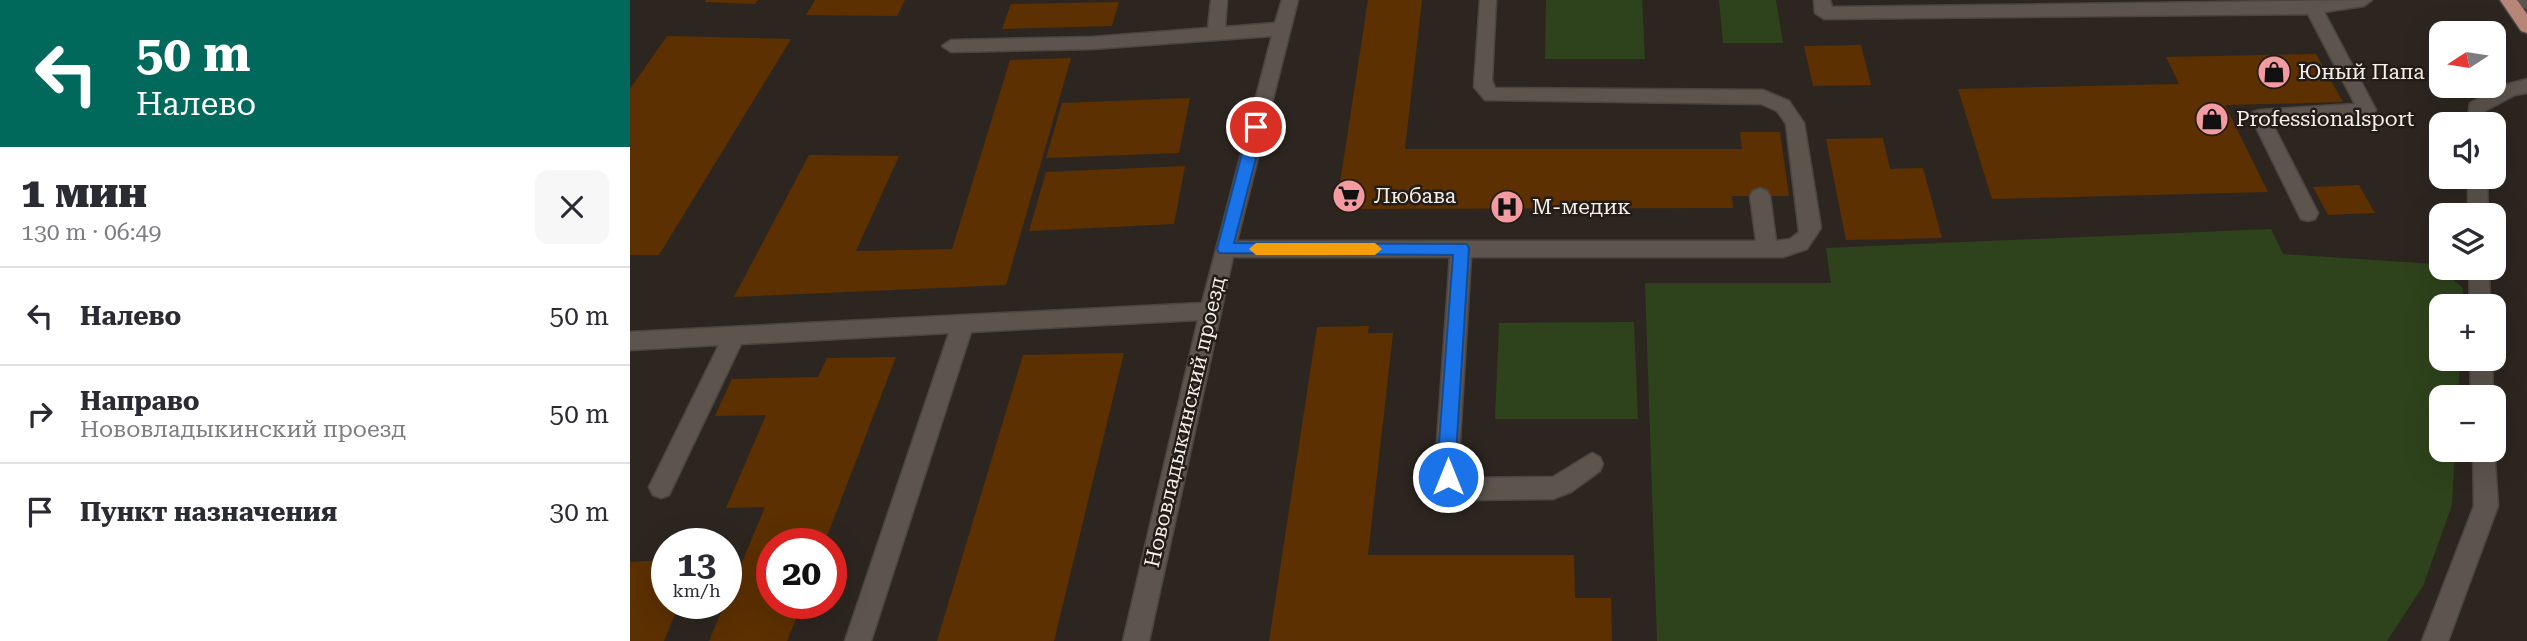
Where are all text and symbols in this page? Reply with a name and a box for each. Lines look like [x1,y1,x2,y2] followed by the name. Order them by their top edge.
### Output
[2429,21,2506,98] north arrow
[2429,21,2506,462] map controls
[136,26,251,83] text: 50 m
[21,28,112,119] icon: left
[2255,53,2293,91] shop icon: Юный Папа
[2298,60,2425,84] place label: Юный Папа
[136,85,256,123] text: Налево
[1226,97,1286,157] pin
[2193,100,2231,138] shop icon: Professionalsport
[2236,107,2415,131] place label: Professionalsport
[1237,108,1275,146] icon: arrive
[2429,112,2506,189] button: sound
[21,168,147,217] text: 1 мин
[535,170,609,244] button: close
[1330,177,1368,215] supermarket icon: Любава
[1374,184,1457,208] place label: Любава
[1488,188,1526,226] hospital icon: М-медик
[1532,195,1631,219] place label: М-медик
[2429,203,2506,280] button: layers
[21,219,161,246] text: 130 m · 06:49
[1140,274,1230,570] street label: Нововладыкинский проезд
[2429,294,2506,371] button: +
[21,297,59,335] icon: left
[80,301,181,331] text: Налево
[550,301,609,331] text: 50 m
[2429,385,2506,462] button: −
[80,386,200,416] text: Направо
[21,395,59,433] icon: right
[550,399,609,429] text: 50 m
[80,416,406,443] text: Нововладыкинский проезд
[1411,440,1485,514] position arrow
[21,493,59,531] icon: arrive
[80,497,337,527] text: Пункт назначения
[550,497,609,527] text: 30 m
[756,528,847,619] speed limit sign: 20
[677,544,716,585] text: 13
[672,580,721,601] text: km/h

